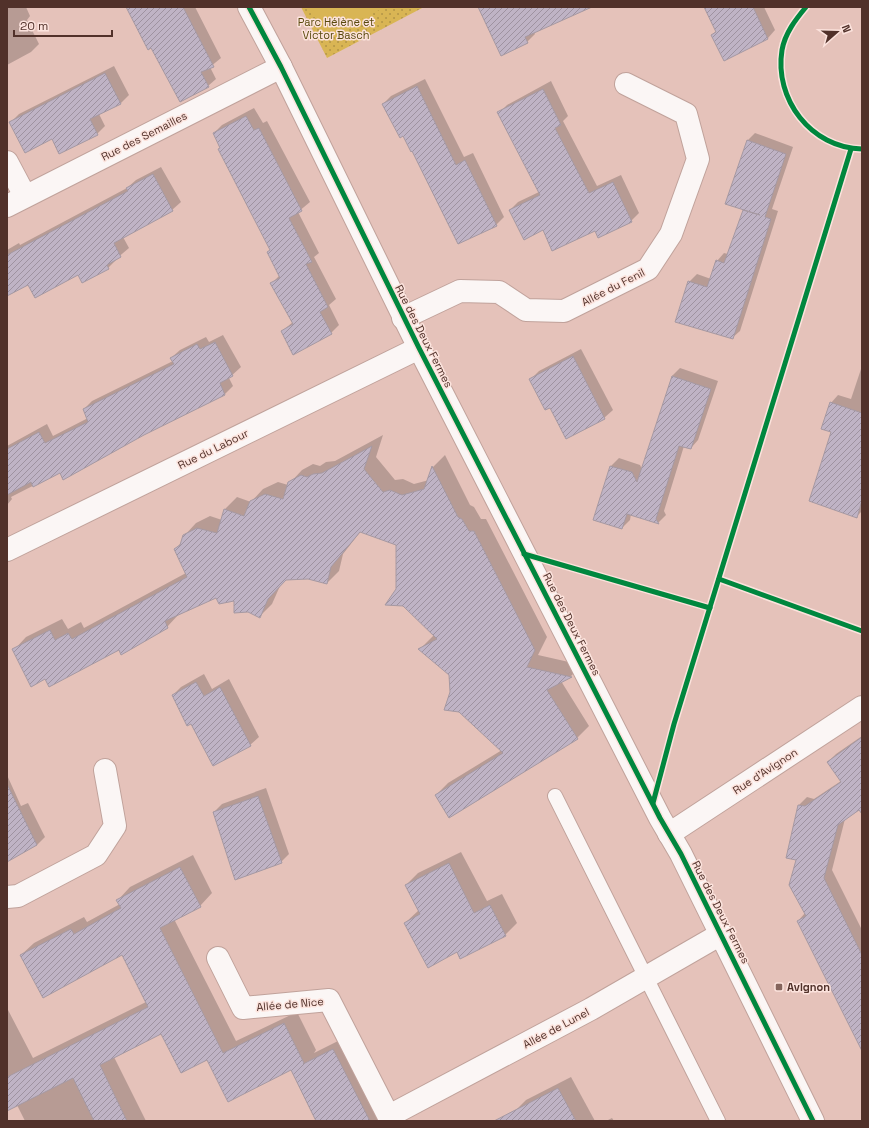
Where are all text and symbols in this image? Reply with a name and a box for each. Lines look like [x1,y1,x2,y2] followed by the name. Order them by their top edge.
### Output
[14,12,112,38] scale bar
[817,12,857,52] north arrow
[298,15,374,42] park label: Parc Hélène et Victor Basch
[20,18,48,34] text: 20 m
[839,23,854,34] text: N
[99,108,190,164] street label: Rue des Semailles
[579,265,647,309] street label: Allée du Fenil
[392,282,456,390] street label: Rue des Deux Fermes
[175,426,251,472] street label: Rue du Labour
[540,570,604,678] street label: Rue des Deux Fermes
[730,745,800,797] street label: Rue d'Avignon
[689,858,753,966] street label: Rue des Deux Fermes
[787,980,830,994] place label: Avignon
[774,982,784,992] marker: Avignon
[256,994,324,1014] street label: Allée de Nice
[520,1005,592,1051] street label: Allée de Lunel

